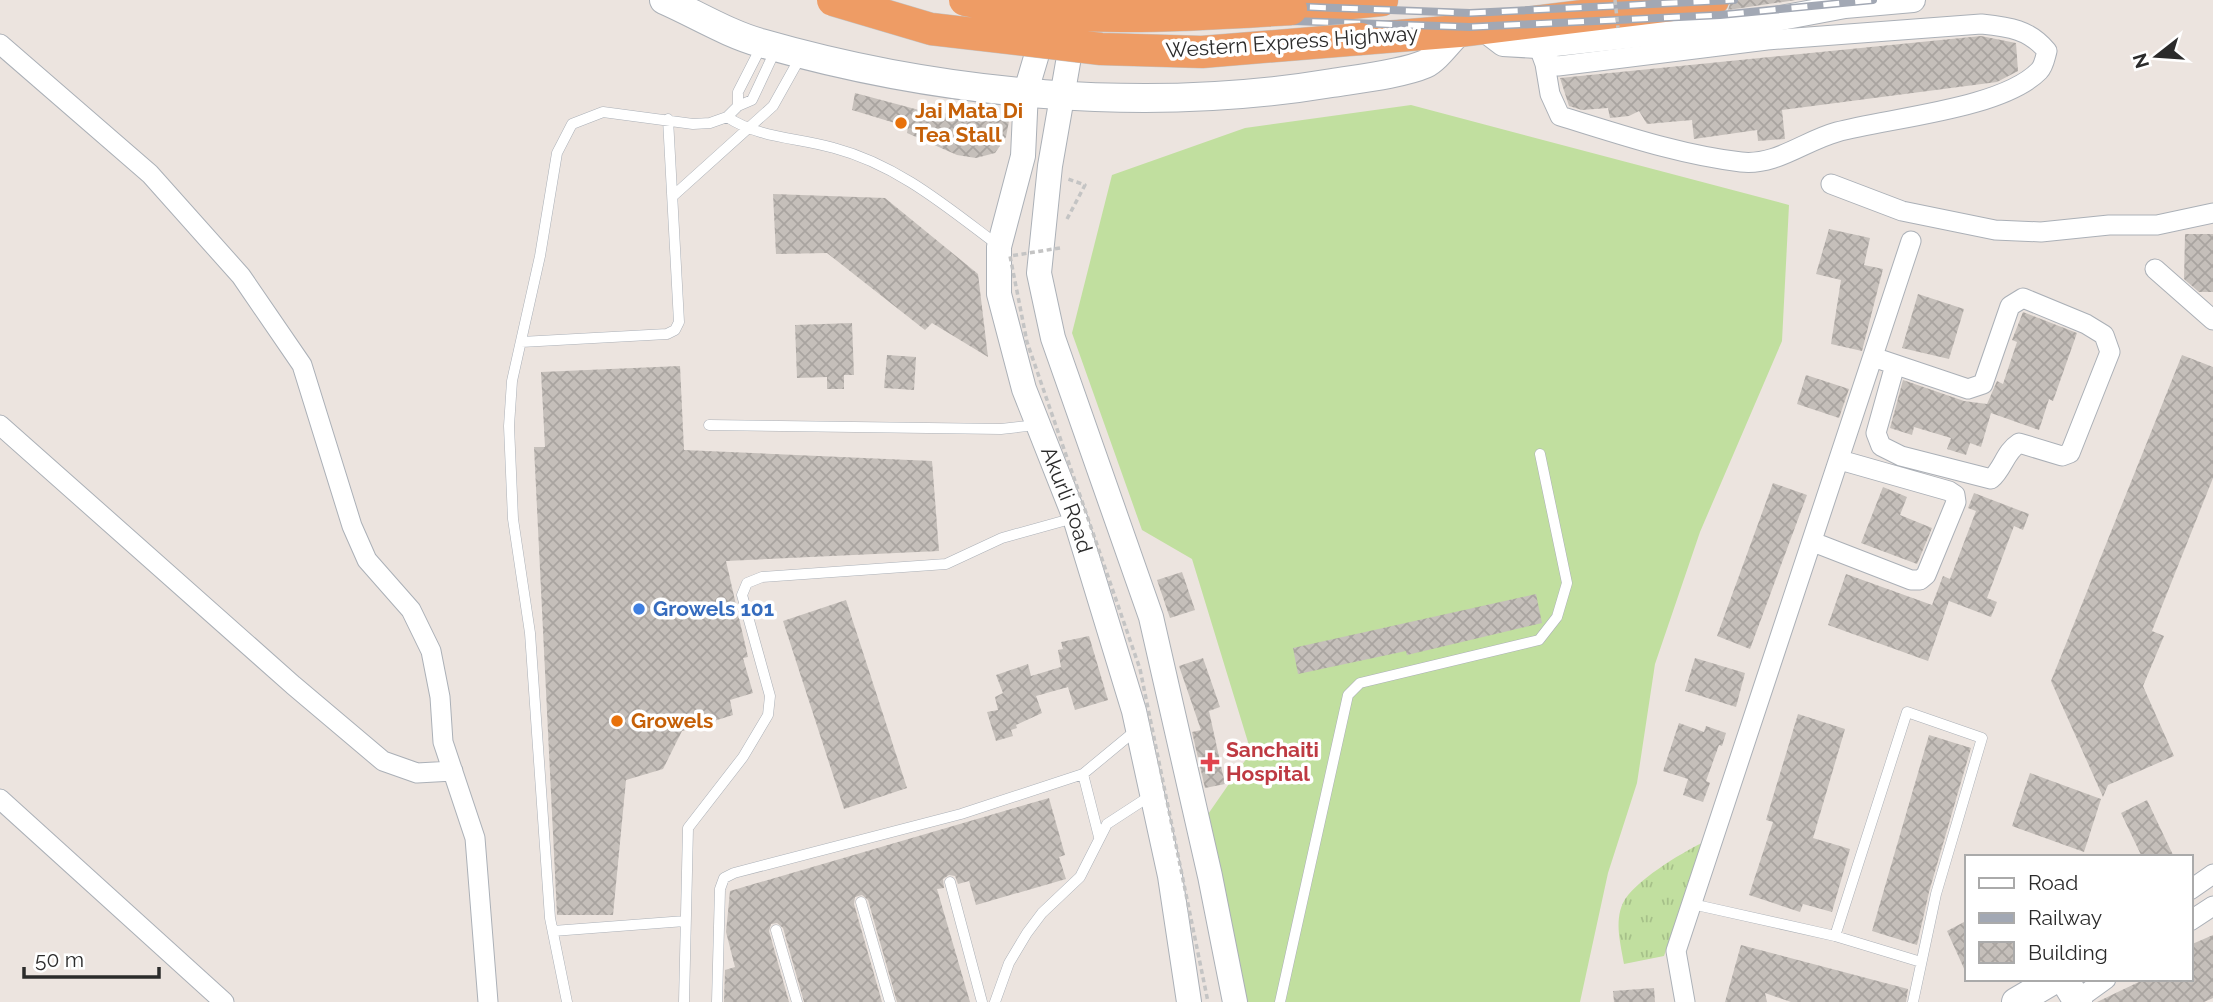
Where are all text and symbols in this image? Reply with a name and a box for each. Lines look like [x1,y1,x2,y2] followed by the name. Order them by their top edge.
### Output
[1165,20,1419,63] street label: Western Express Highway
[2122,21,2192,91] north arrow
[2128,51,2153,71] text: N
[915,98,1023,147] place label: Jai Mata Di Tea Stall
[893,115,909,131] marker: Jai Mata Di Tea Stall
[1036,443,1098,556] street label: Akurli Road
[653,596,774,621] place label: Growels 101
[631,601,647,617] marker: Growels 101
[631,708,713,733] place label: Growels
[609,713,625,729] marker: Growels
[1226,737,1319,786] place label: Sanchaiti Hospital
[1200,752,1220,772] marker: Sanchaiti Hospital
[1965,855,2192,981] legend
[2028,870,2078,895] text: Road
[2028,905,2102,930] text: Railway
[24,936,159,980] scale bar
[2028,940,2108,965] text: Building
[35,947,84,972] text: 50 m

